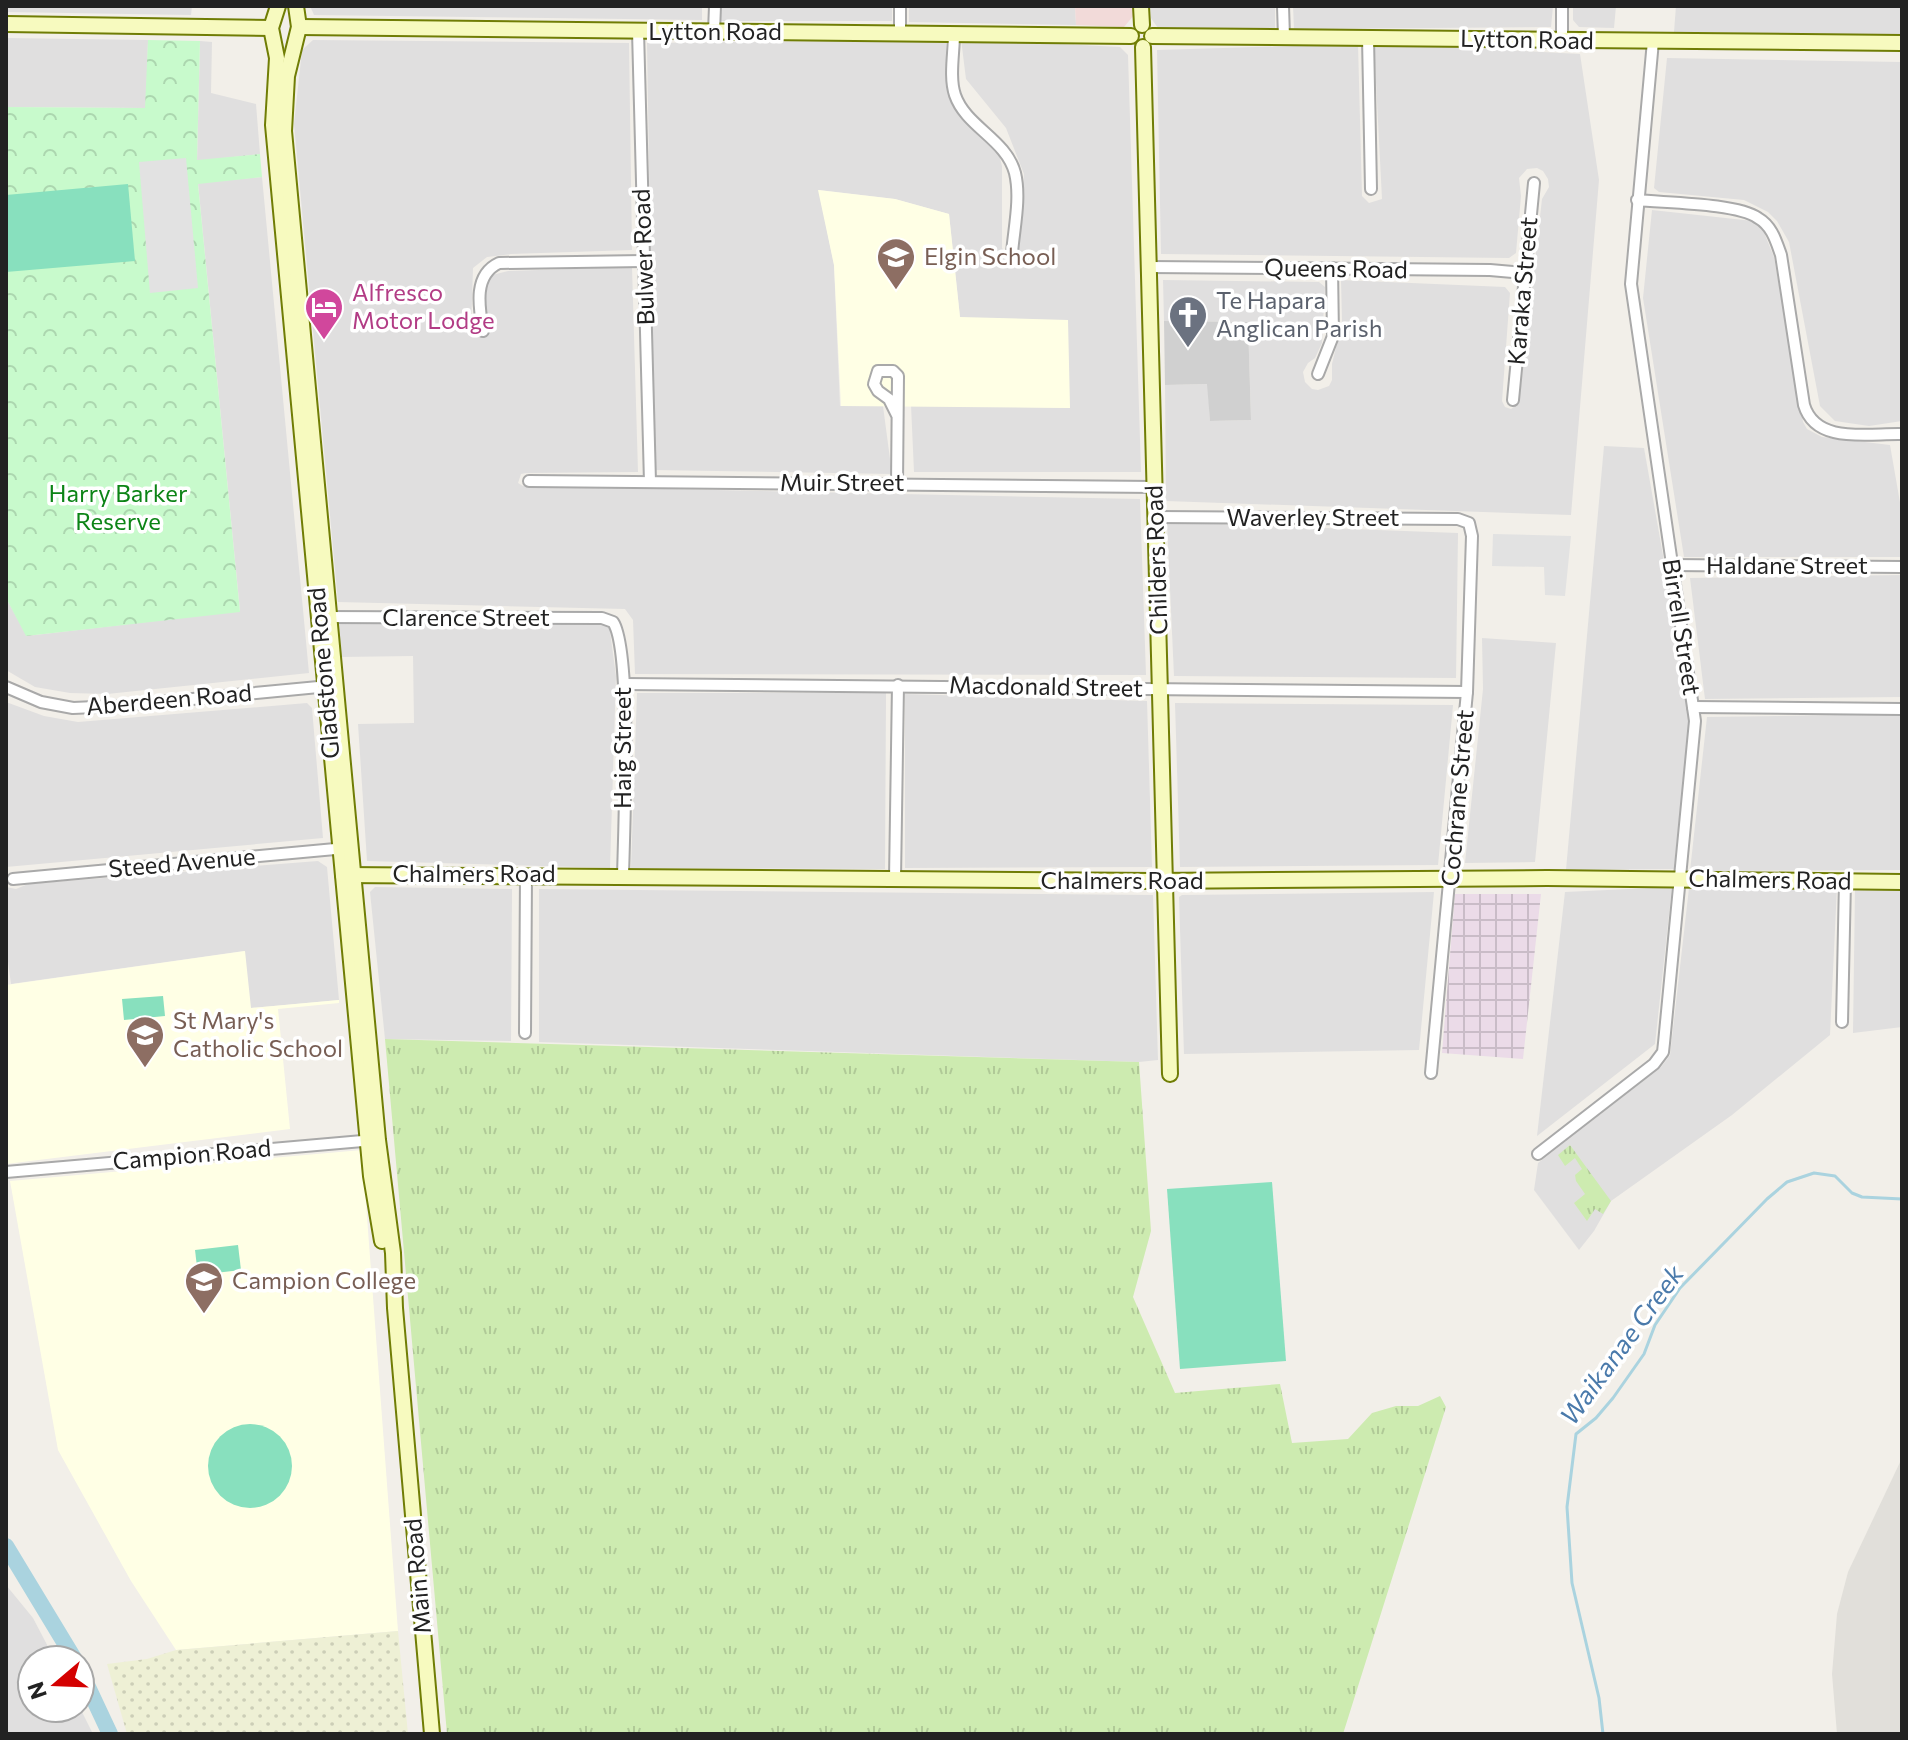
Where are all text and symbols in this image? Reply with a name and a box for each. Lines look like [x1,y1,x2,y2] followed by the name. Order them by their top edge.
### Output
[648,16,782,45] street label: Lytton Road
[1460,23,1594,54] street label: Lytton Road
[626,188,659,326] street label: Bulwer Road
[1501,215,1542,366] street label: Karaka Street
[875,236,917,291] school or university icon: Elgin School
[924,241,1056,270] place label: Elgin School
[1264,252,1408,283] street label: Queens Road
[352,277,495,334] place label: Alfresco Motor Lodge
[1216,285,1382,342] place label: Te Hapara Anglican Parish
[303,286,345,341] hotel icon: Alfresco Motor Lodge
[1167,294,1209,349] church icon: Te Hapara Anglican Parish
[780,467,904,496] street label: Muir Street
[48,478,188,535] park label: Harry Barker Reserve
[1138,485,1173,635] street label: Childers Road
[1227,502,1400,531] street label: Waverley Street
[1706,550,1868,579] street label: Haldane Street
[1657,556,1708,697] street label: Birrell Street
[301,586,344,760] street label: Gladstone Road
[382,602,550,631] street label: Clarence Street
[949,669,1143,702] street label: Macdonald Street
[85,677,253,720] street label: Aberdeen Road
[607,687,636,809] street label: Haig Street
[1434,708,1479,887] street label: Cochrane Street
[107,841,257,882] street label: Steed Avenue
[392,858,556,887] street label: Chalmers Road
[1688,863,1852,894] street label: Chalmers Road
[1040,865,1204,894] street label: Chalmers Road
[173,1005,343,1062] place label: St Mary's Catholic School
[124,1014,166,1069] school or university icon: St Mary's Catholic School
[111,1132,272,1175] street label: Campion Road
[1553,1258,1690,1430] water label: Waikanae Creek
[183,1260,225,1315] school or university icon: Campion College
[232,1265,416,1294] place label: Campion College
[397,1517,436,1635] street label: Main Road
[16,1644,96,1724] north arrow
[21,1678,52,1703] text: N

